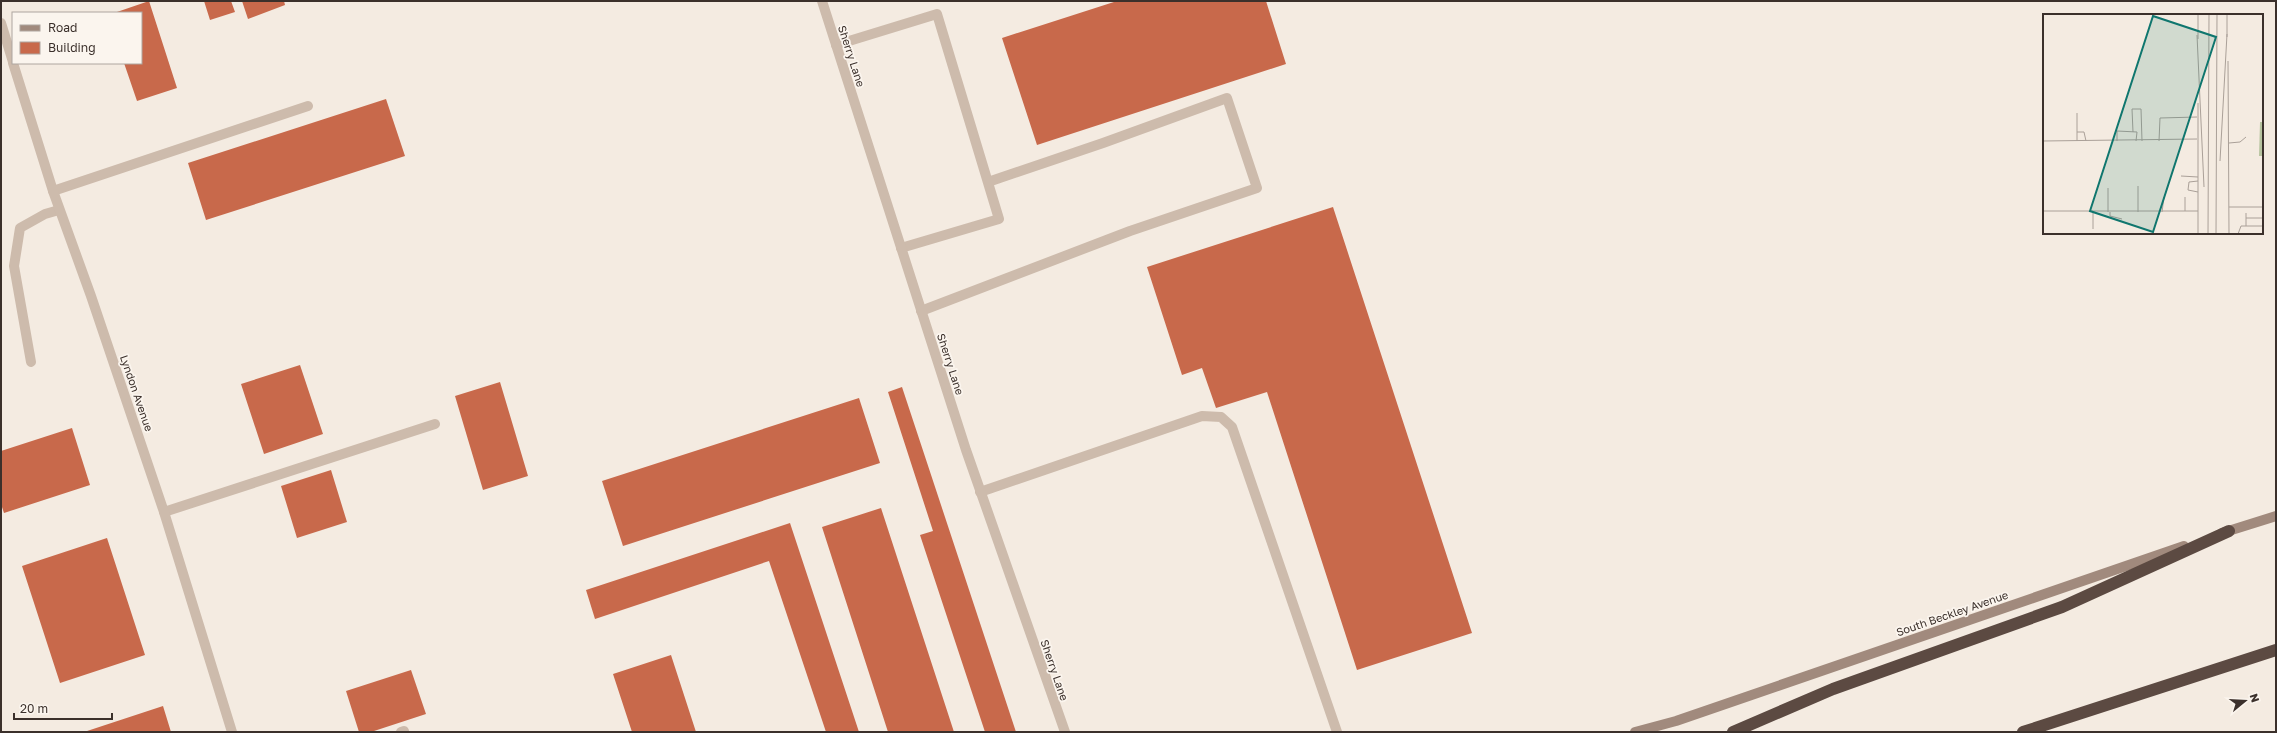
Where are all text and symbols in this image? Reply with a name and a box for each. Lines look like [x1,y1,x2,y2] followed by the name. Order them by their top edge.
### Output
[12,12,142,64] legend
[2043,14,2263,234] inset map
[48,20,77,35] text: Road
[836,24,868,88] street label: Sherry Lane
[48,40,96,55] text: Building
[935,332,967,396] street label: Sherry Lane
[118,353,156,433] street label: Lyndon Avenue
[1894,588,2010,638] street label: South Beckley Avenue
[1038,638,1072,702] street label: Sherry Lane
[2225,681,2265,721] north arrow
[2248,692,2262,704] text: N
[14,695,112,721] scale bar
[20,701,48,716] text: 20 m

